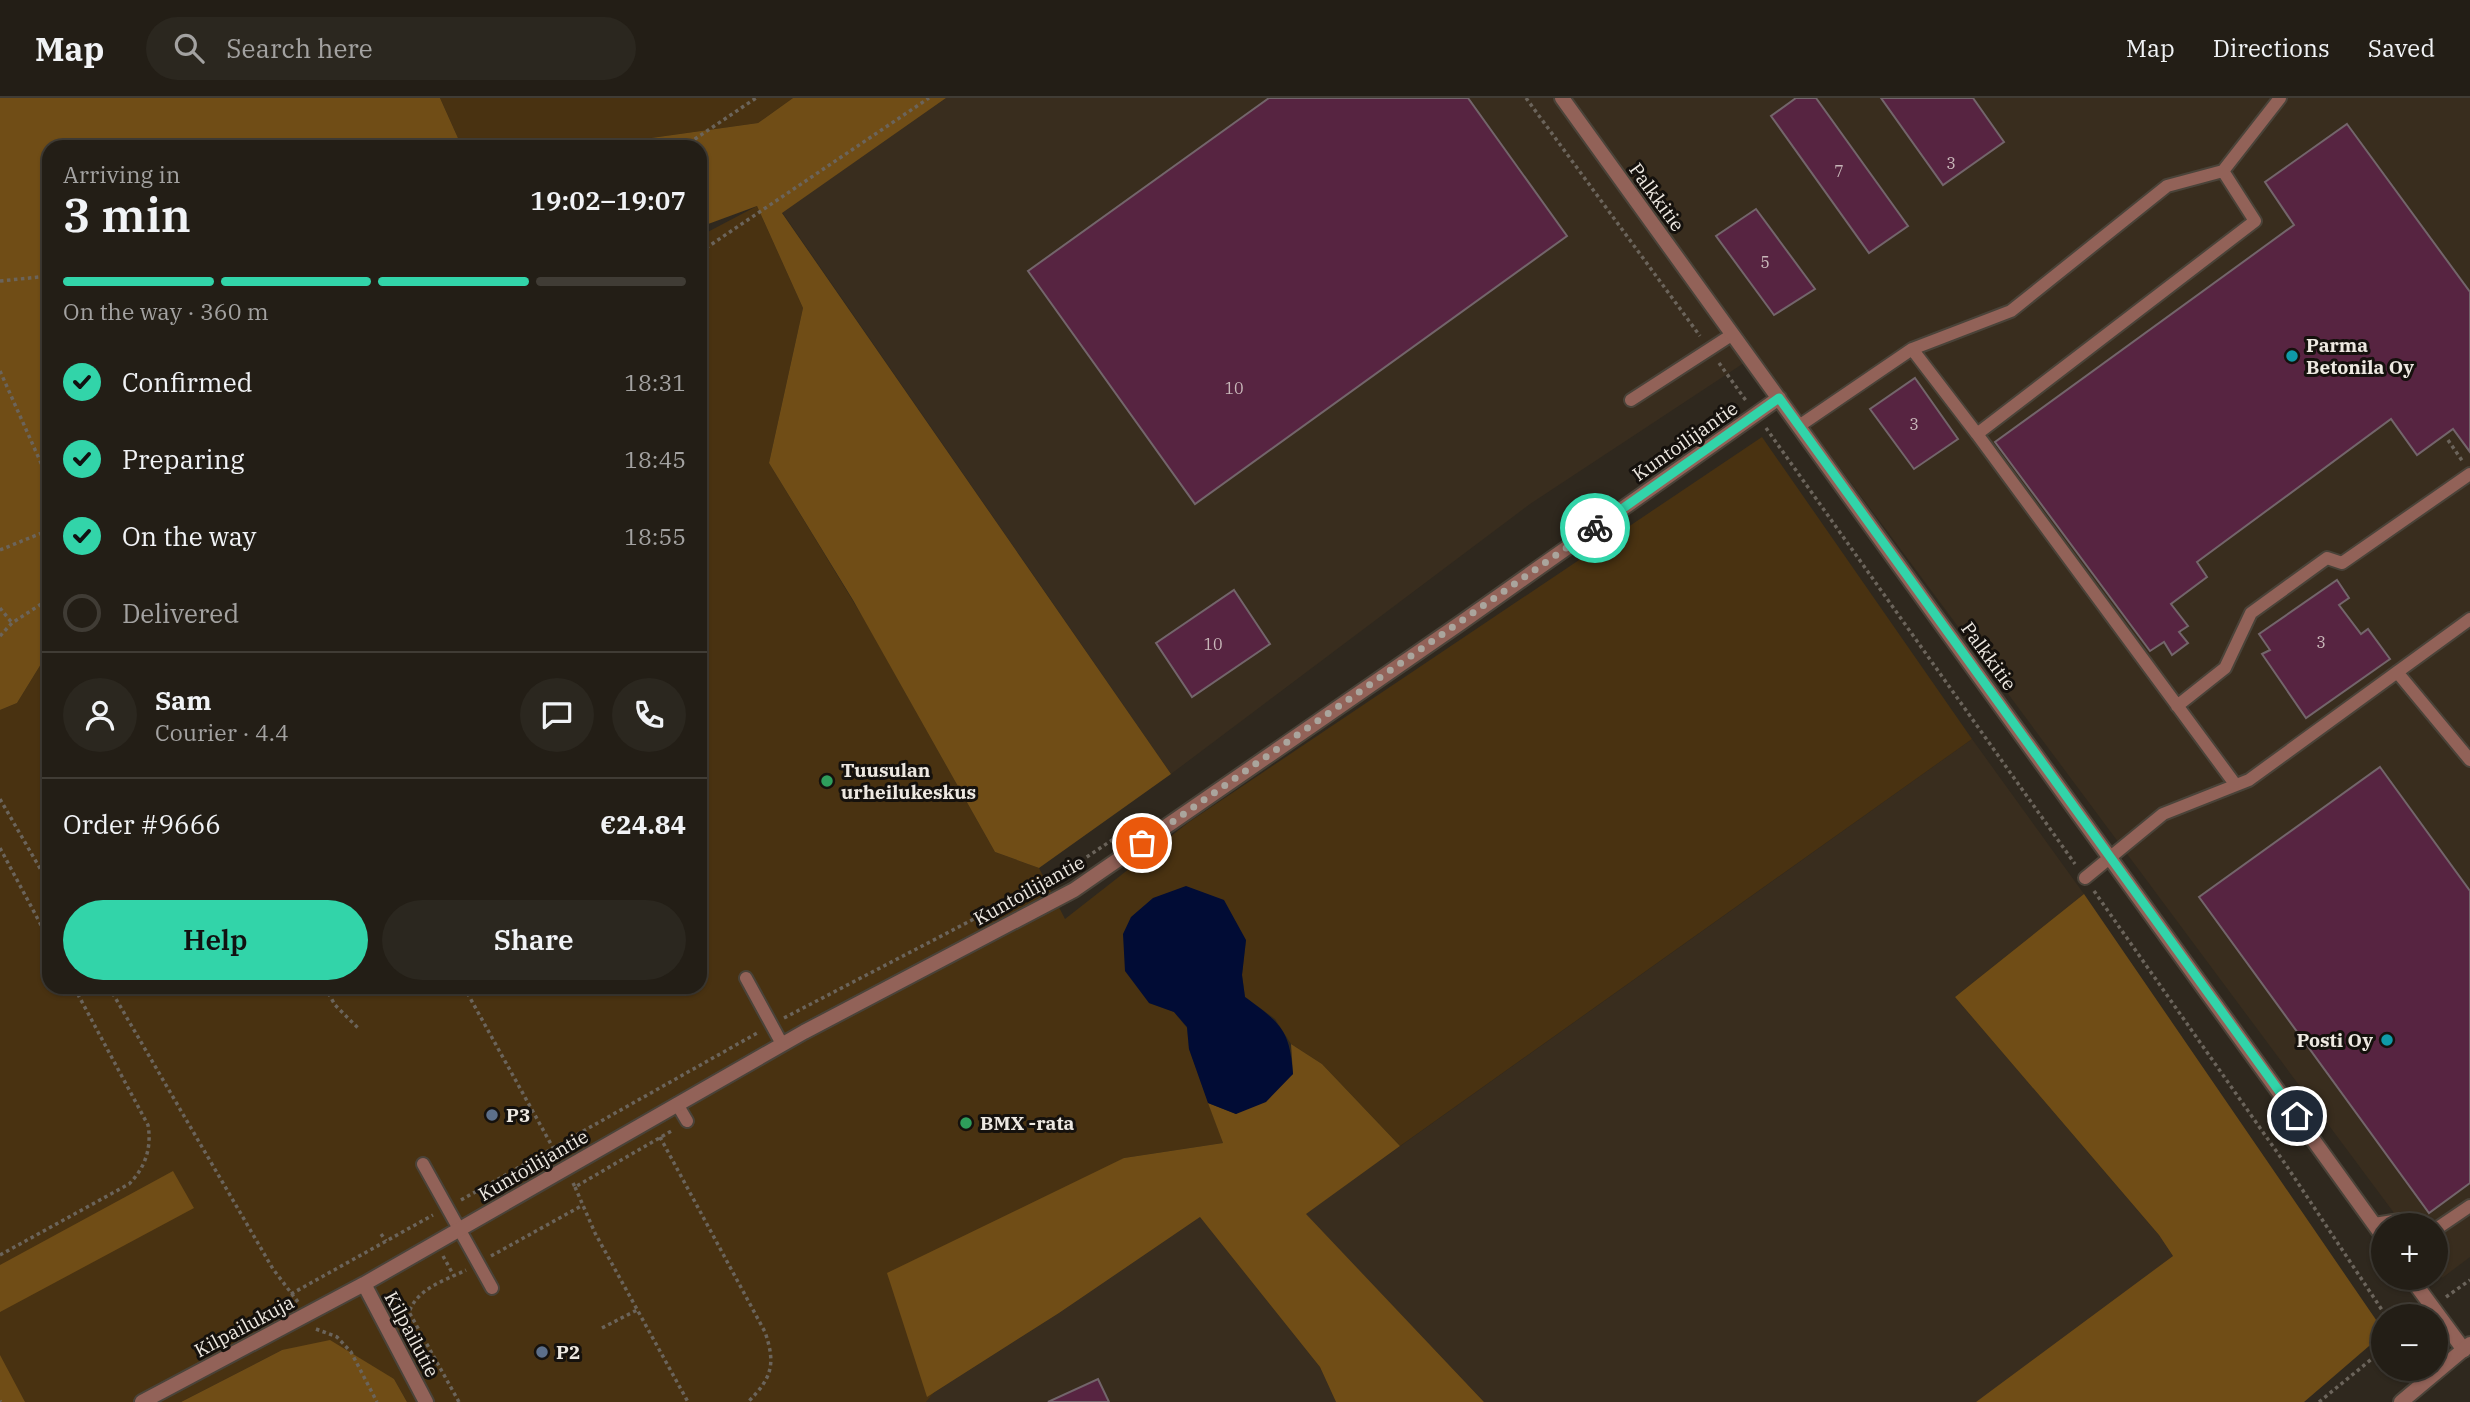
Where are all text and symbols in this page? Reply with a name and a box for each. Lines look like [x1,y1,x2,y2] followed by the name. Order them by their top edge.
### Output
[146,17,636,80] search box
[35,27,104,70] text: Map
[170,29,208,67] icon: search
[226,31,373,65] text: Search here
[2126,32,2175,64] text: Map
[2213,32,2330,64] text: Directions
[2368,32,2435,64] text: Saved
[1946,153,1956,173] house number: 3
[1624,158,1690,236] street label: Palkkitie
[63,159,180,189] text: Arriving in
[1834,161,1844,181] house number: 7
[530,183,686,217] text: 19:02–19:07
[63,185,191,245] text: 3 min
[1760,252,1770,272] house number: 5
[63,296,269,326] text: On the way · 360 m
[2306,333,2414,379] place label: Parma Betonila Oy
[2284,348,2300,364] marker: Parma Betonila Oy
[63,363,101,401] icon: check
[122,365,253,399] text: Confirmed
[624,367,686,397] text: 18:31
[1224,378,1244,398] house number: 10
[1628,396,1742,486] street label: Kuntoilijantie
[1909,414,1919,434] house number: 3
[63,440,101,478] icon: check
[122,442,244,476] text: Preparing
[624,444,686,474] text: 18:45
[1560,493,1630,563] courier
[1576,509,1614,547] icon: bike
[63,517,101,555] icon: check
[122,519,256,553] text: On the way
[624,521,686,551] text: 18:55
[122,596,239,630] text: Delivered
[1956,617,2022,695] street label: Palkkitie
[2316,632,2326,652] house number: 3
[1203,634,1223,654] house number: 10
[63,678,137,752] button: person
[520,678,594,752] button: chat
[612,678,686,752] button: phone
[155,683,211,717] text: Sam
[155,717,289,747] text: Courier · 4.4
[841,758,976,804] place label: Tuusulan urheilukeskus
[819,773,835,789] marker: Tuusulan urheilukeskus
[63,807,221,841] text: Order #9666
[600,807,686,841] text: €24.84
[1112,813,1172,873] pin
[1123,824,1161,862] icon: bag
[969,850,1089,930] street label: Kuntoilijantie
[63,900,368,980] button: Help
[382,900,686,980] button: Share
[2296,1028,2373,1052] place label: Posti Oy
[2379,1032,2395,1048] marker: Posti Oy
[2267,1086,2327,1146] pin
[2278,1097,2316,1135] icon: home
[506,1103,530,1127] place label: P3
[484,1107,500,1123] marker: P3
[980,1111,1074,1135] place label: BMX -rata
[958,1115,974,1131] marker: BMX -rata
[474,1124,592,1206] street label: Kuntoilijantie
[2371,1213,2448,1381] map controls
[2371,1213,2448,1290] button: +
[379,1287,445,1381] street label: Kilpailutie
[190,1290,298,1362] street label: Kilpailukuja
[2371,1304,2448,1381] button: −
[556,1340,580,1364] place label: P2
[534,1344,550,1360] marker: P2

